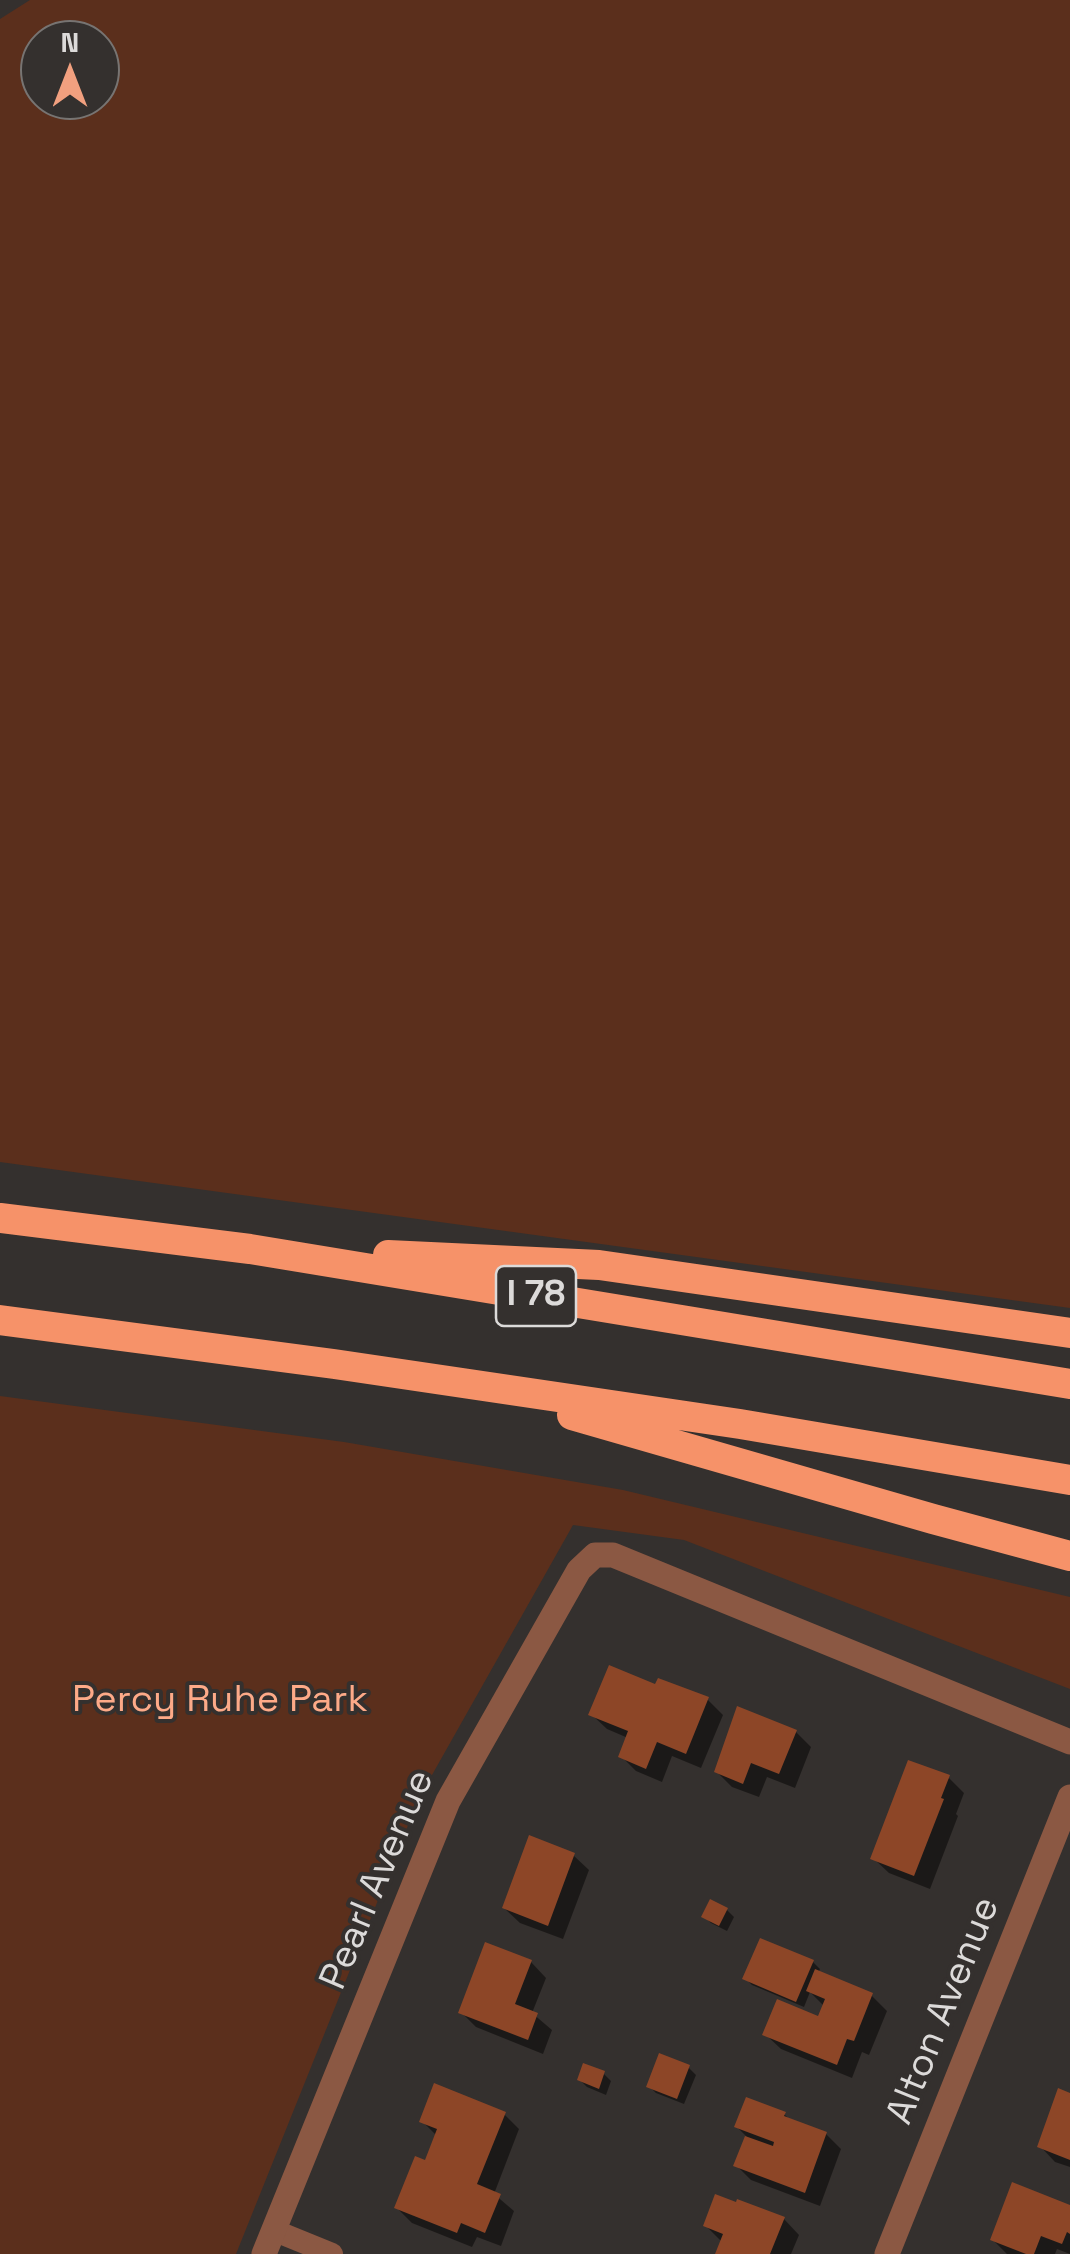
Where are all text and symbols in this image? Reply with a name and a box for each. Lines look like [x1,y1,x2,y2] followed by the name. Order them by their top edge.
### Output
[20,20,120,120] north arrow
[61,24,79,60] text: N
[496,1266,576,1326] road number: I 78
[72,1678,368,1724] park label: Percy Ruhe Park
[311,1763,445,1997] street label: Pearl Avenue
[878,1891,1010,2131] street label: Alton Avenue

